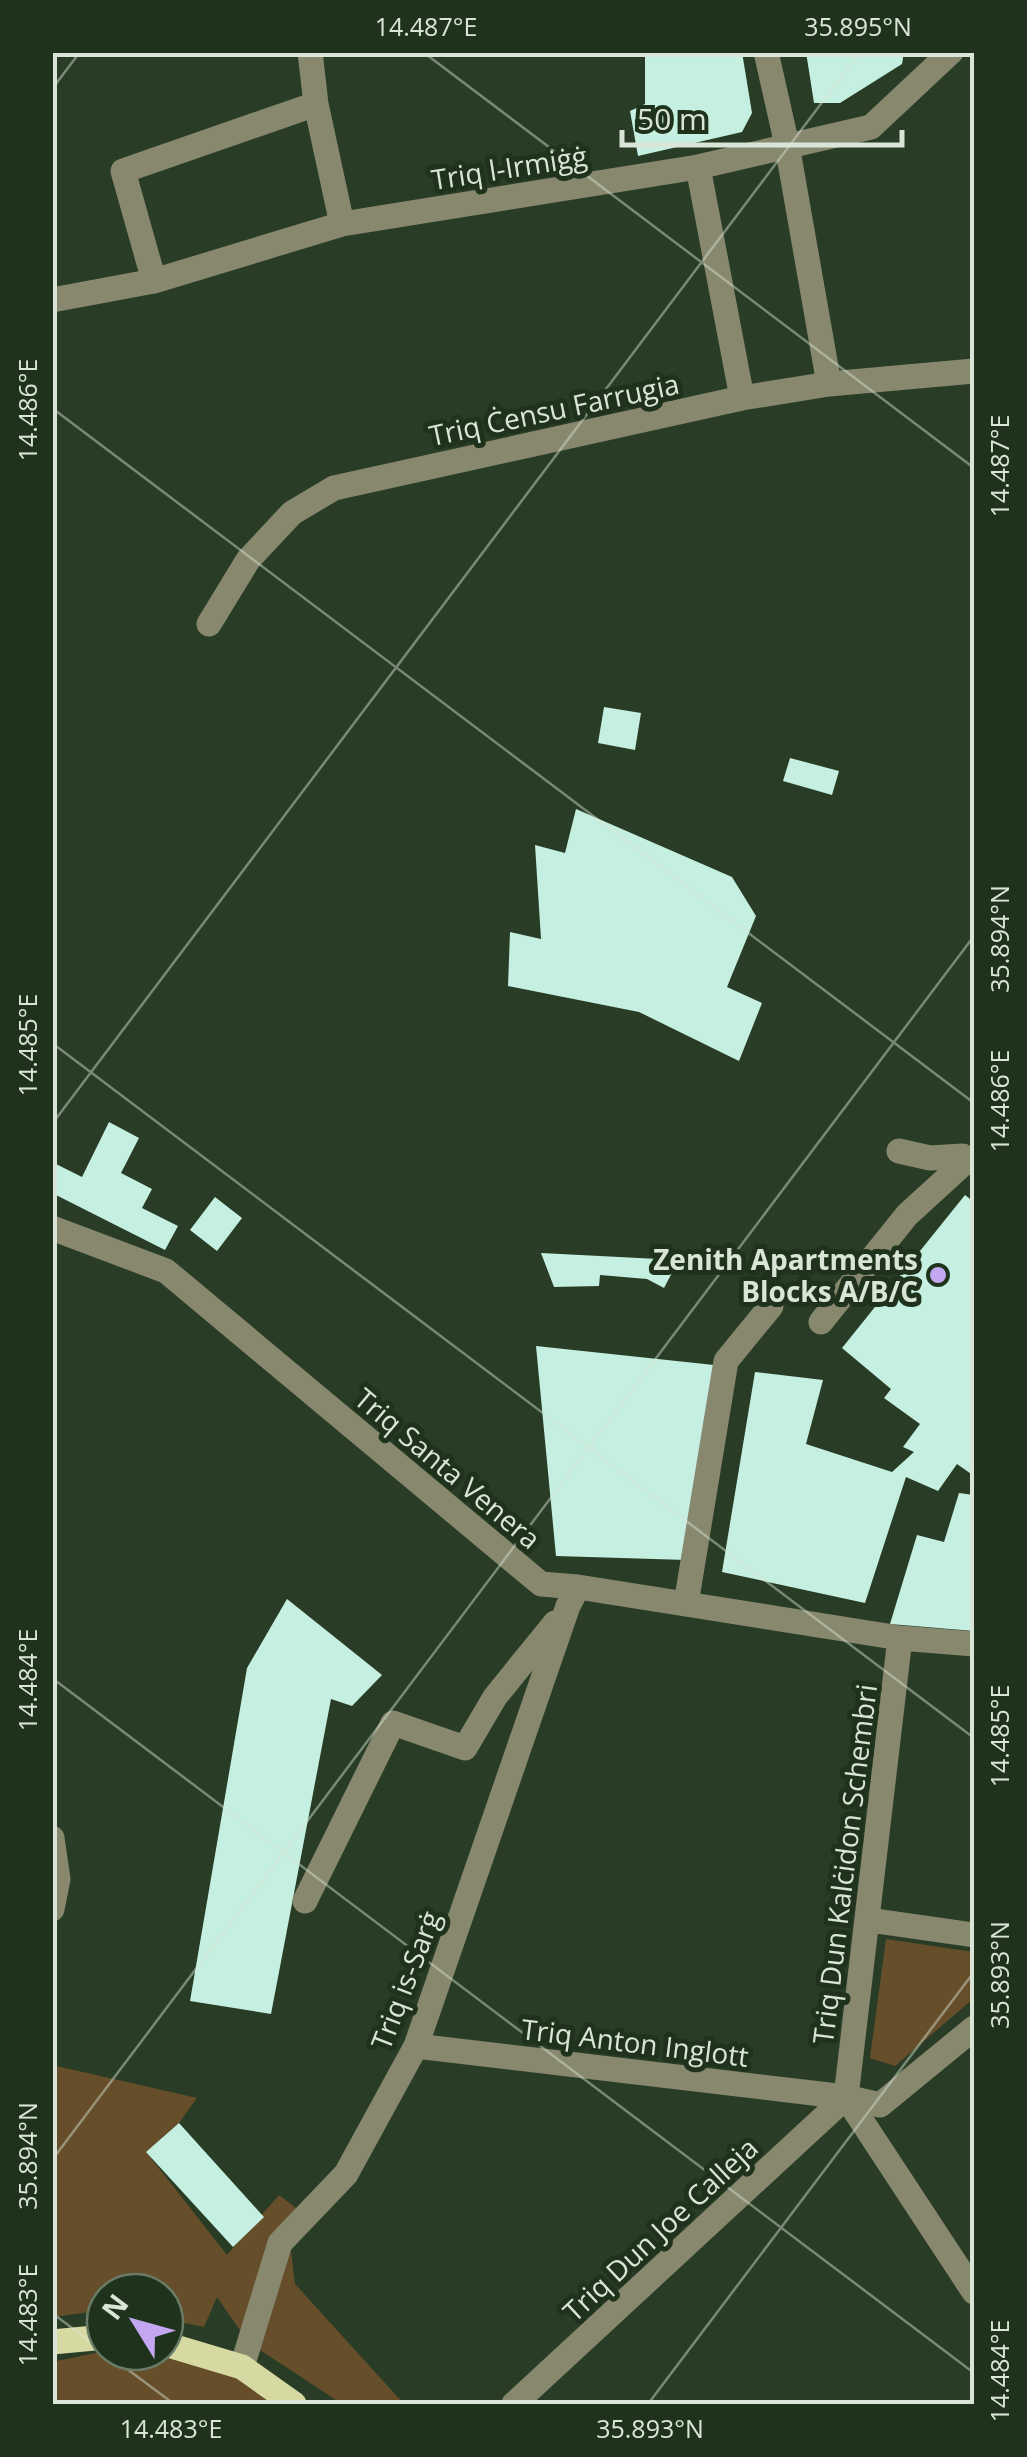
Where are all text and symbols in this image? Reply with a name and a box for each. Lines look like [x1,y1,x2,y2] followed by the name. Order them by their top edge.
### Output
[375,9,477,43] text: 14.487°E
[804,9,912,43] text: 35.895°N
[622,85,902,147] scale bar
[637,98,707,139] text: 50 m
[428,136,590,198] street label: Triq l-Irmiġġ
[10,359,44,461] text: 14.486°E
[426,364,682,454] street label: Triq Ċensu Farrugia
[982,415,1016,517] text: 14.487°E
[982,885,1016,993] text: 35.894°N
[10,994,44,1096] text: 14.485°E
[982,1050,1016,1152] text: 14.486°E
[653,1240,918,1310] place label: Zenith Apartments Blocks A/B/C
[927,1264,949,1286] marker: Zenith Apartments Blocks A/B/C
[347,1379,549,1557] street label: Triq Santa Venera
[10,1629,44,1731] text: 14.484°E
[803,1682,885,2046] street label: Triq Dun Kalċidon Schembri
[982,1685,1016,1787] text: 14.485°E
[361,1905,449,2055] street label: Triq is-Sarġ
[982,1921,1016,2029] text: 35.893°N
[519,2009,751,2075] street label: Triq Anton Inglott
[10,2102,44,2210] text: 35.894°N
[554,2129,766,2329] street label: Triq Dun Joe Calleja
[10,2264,44,2366] text: 14.483°E
[85,2272,185,2372] north arrow
[92,2286,136,2327] text: N
[982,2320,1016,2422] text: 14.484°E
[120,2411,222,2445] text: 14.483°E
[596,2411,704,2445] text: 35.893°N

